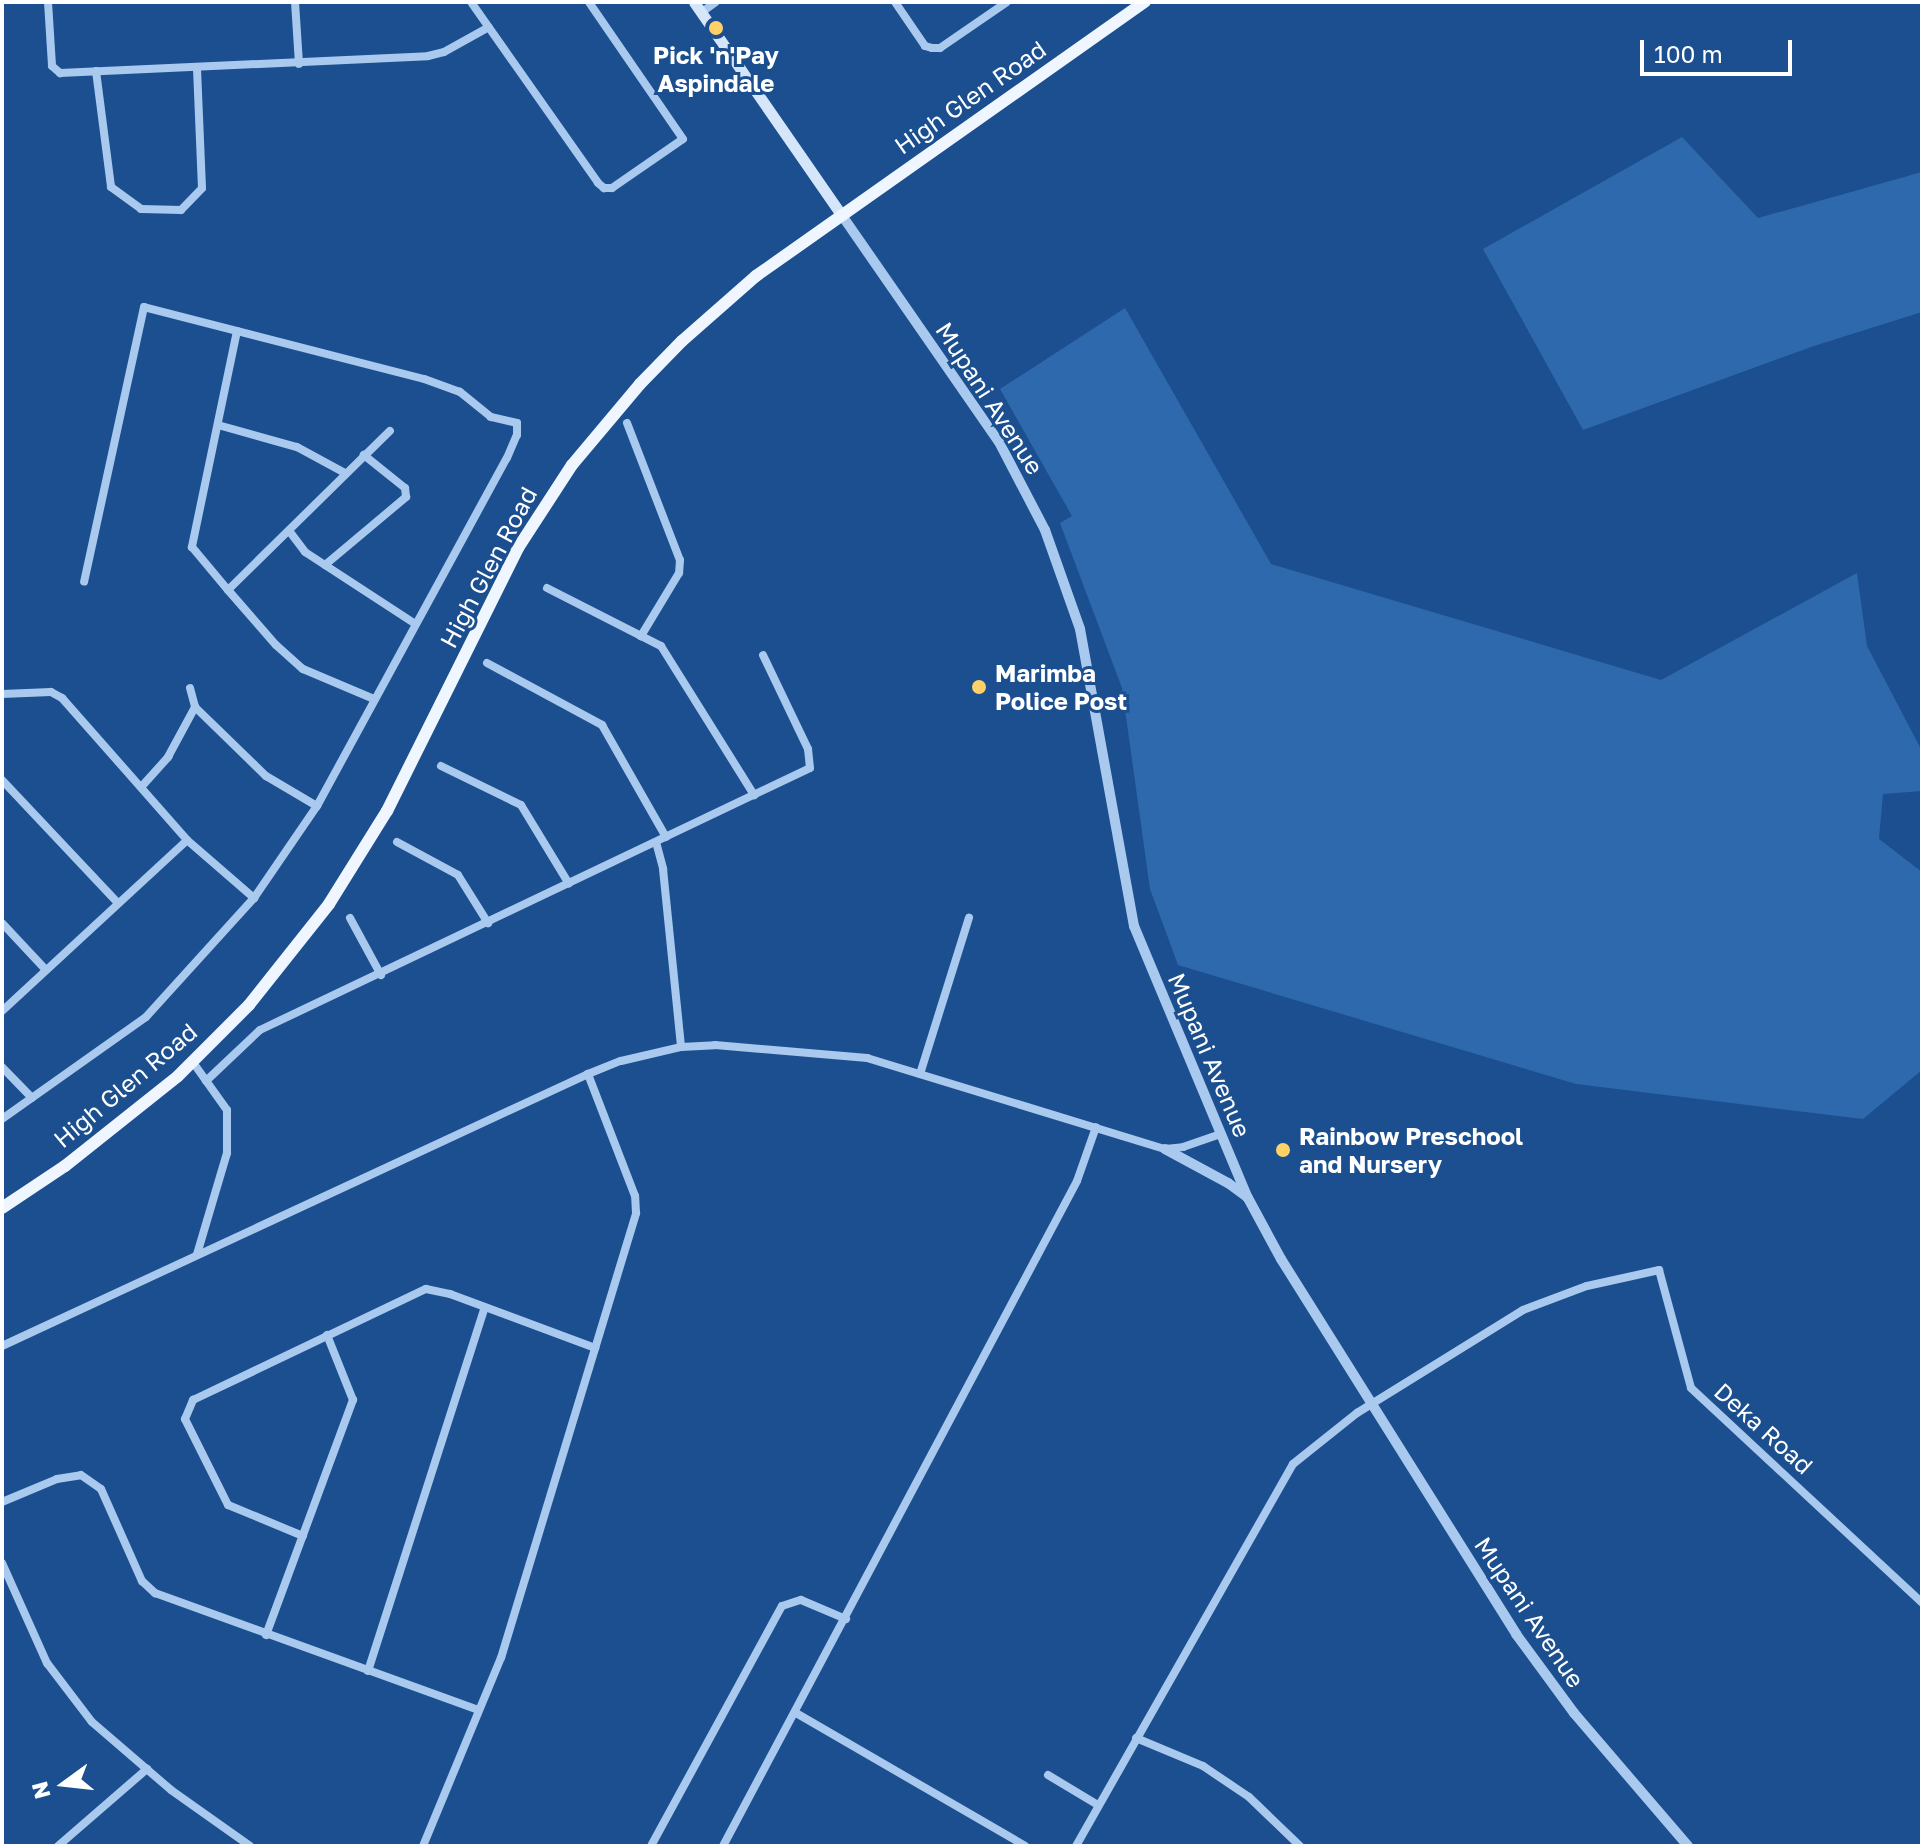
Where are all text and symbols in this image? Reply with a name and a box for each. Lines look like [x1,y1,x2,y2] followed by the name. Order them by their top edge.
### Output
[707,19,725,37] marker: Pick 'n'Pay Aspindale
[1644,24,1796,74] scale bar
[889,34,1051,160] street label: High Glen Road
[1654,39,1723,68] text: 100 m
[653,41,779,97] place label: Pick 'n'Pay Aspindale
[930,317,1050,479] street label: Mupani Avenue
[433,482,543,652] street label: High Glen Road
[995,659,1127,715] place label: Marimba Police Post
[970,678,988,696] marker: Marimba Police Post
[1162,969,1258,1141] street label: Mupani Avenue
[48,1017,202,1153] street label: High Glen Road
[1299,1122,1523,1178] place label: Rainbow Preschool and Nursery
[1274,1141,1292,1159] marker: Rainbow Preschool and Nursery
[1709,1376,1819,1480] street label: Deka Road
[1469,1531,1591,1693] street label: Mupani Avenue
[24,1744,104,1824] north arrow
[25,1779,56,1802] text: N

